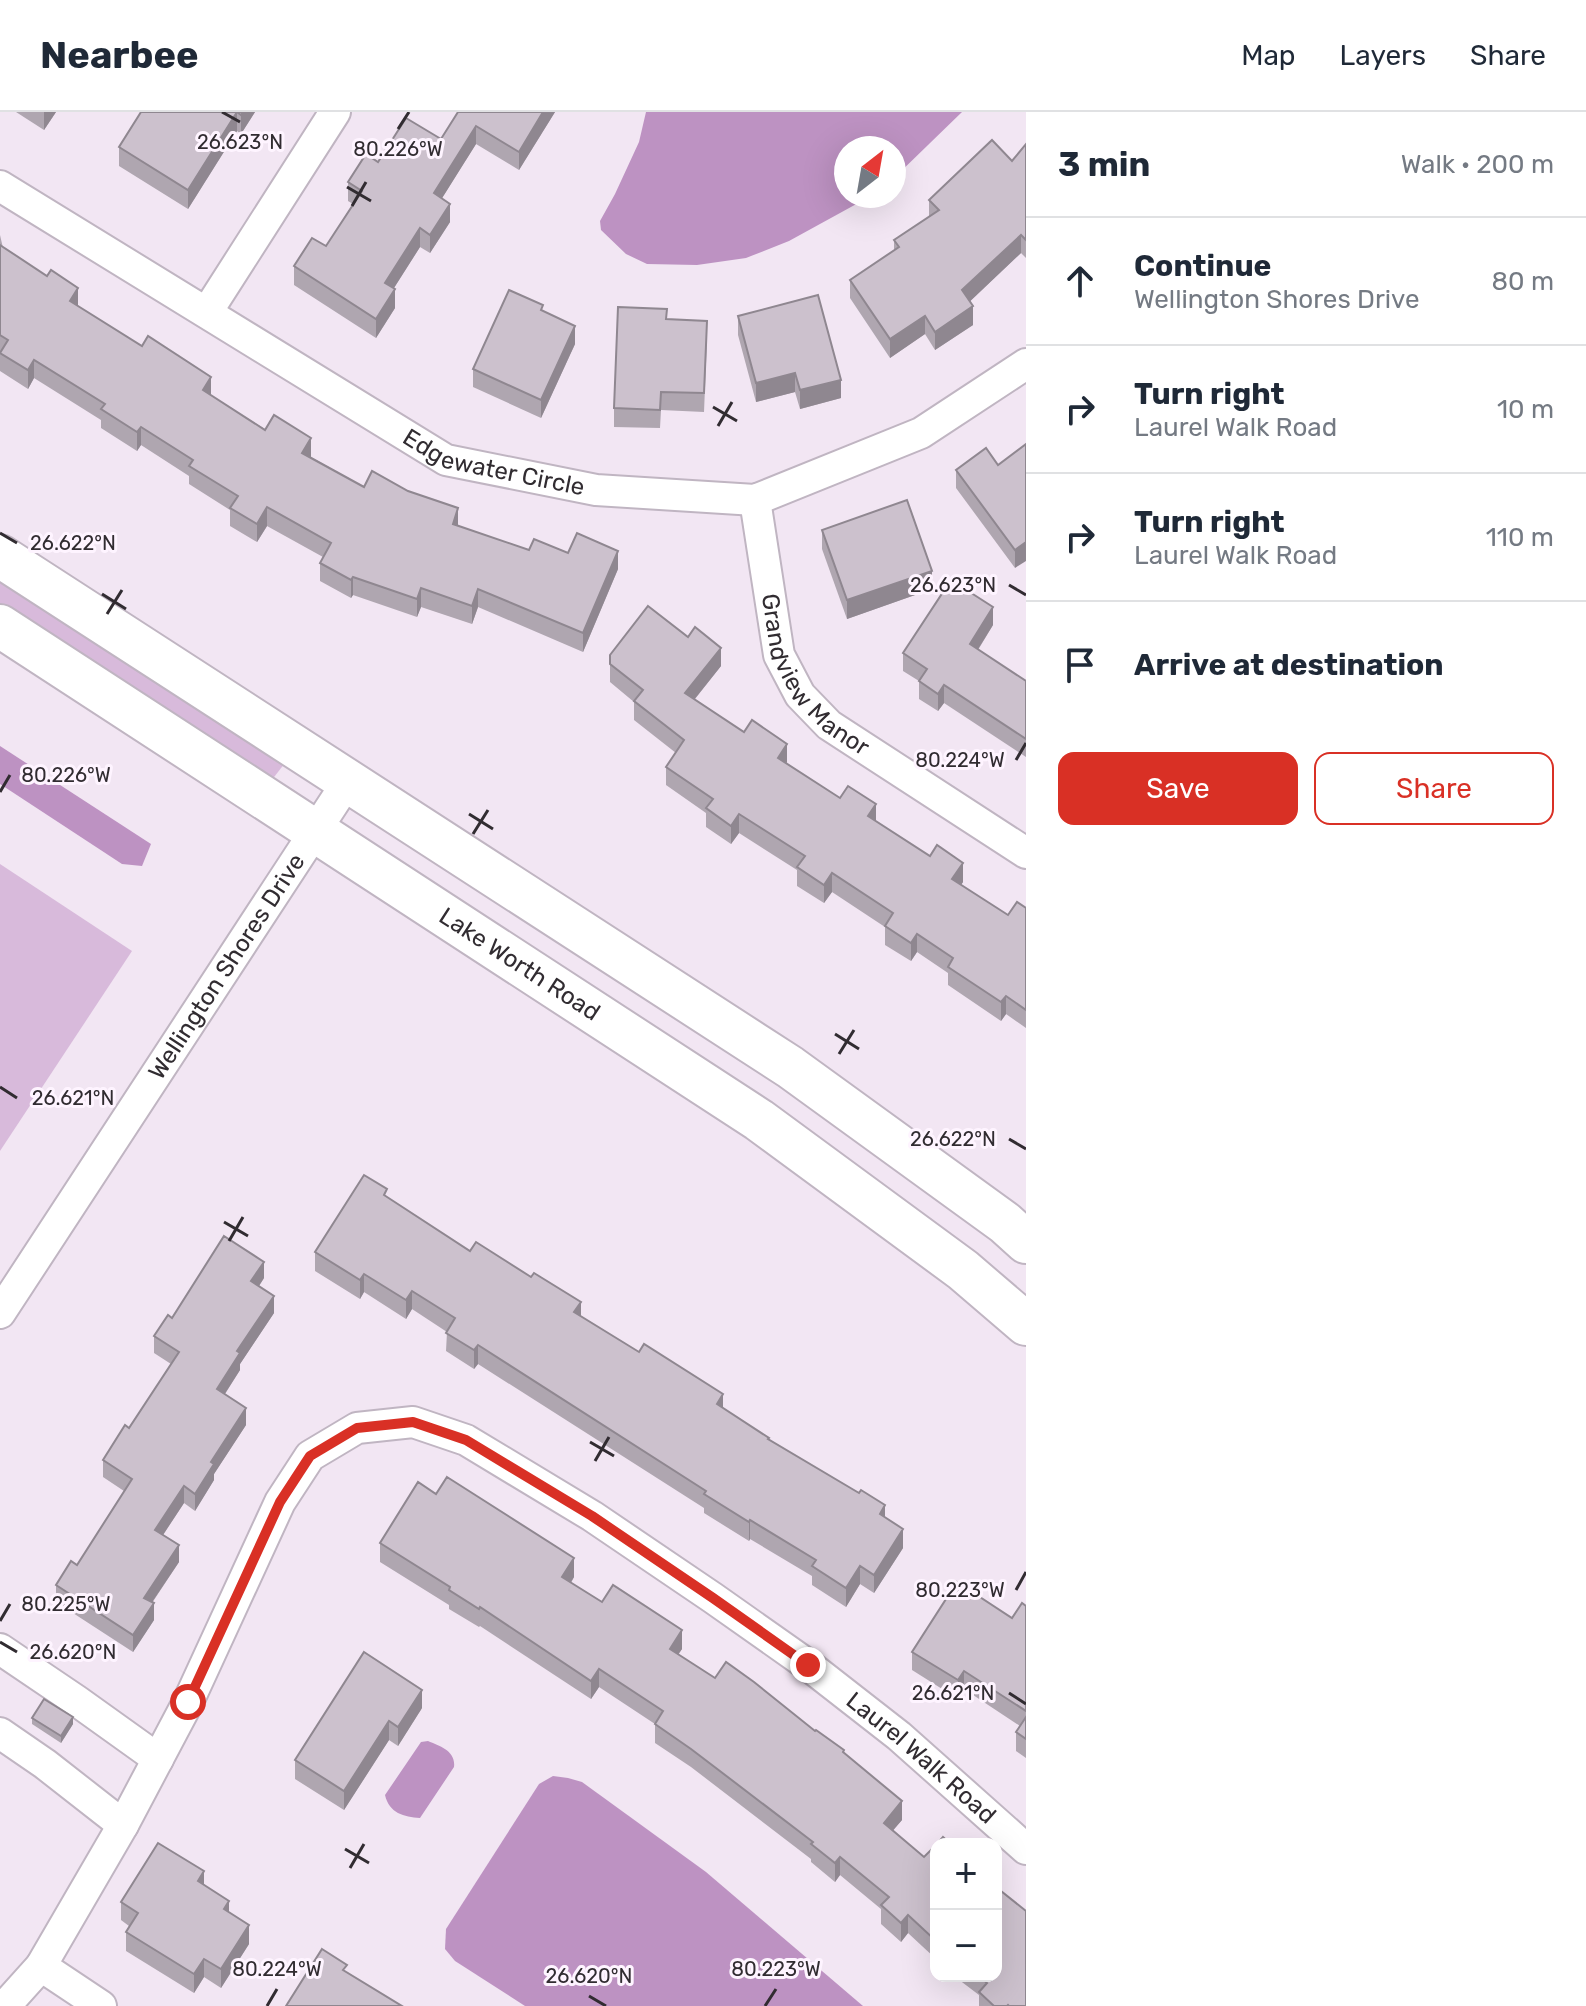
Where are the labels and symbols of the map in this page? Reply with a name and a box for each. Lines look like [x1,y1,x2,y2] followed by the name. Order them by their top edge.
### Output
[197,130,283,154] text: 26.623°N
[834,136,906,208] north arrow
[353,137,443,161] text: 80.226°W
[398,423,587,501] street label: Edgewater Circle
[30,531,116,555] text: 26.622°N
[910,573,996,597] text: 26.623°N
[756,592,875,761] street label: Grandview Manor
[915,748,1005,772] text: 80.224°W
[21,763,111,787] text: 80.226°W
[143,848,311,1085] street label: Wellington Shores Drive
[434,902,605,1027] street label: Lake Worth Road
[32,1086,114,1110] text: 26.621°N
[910,1127,996,1151] text: 26.622°N
[915,1578,1005,1602] text: 80.223°W
[21,1592,111,1616] text: 80.225°W
[30,1640,116,1664] text: 26.620°N
[790,1647,826,1683] route end
[912,1681,994,1705] text: 26.621°N
[170,1684,206,1720] route start
[841,1686,1001,1829] street label: Laurel Walk Road
[232,1957,322,1981] text: 80.224°W
[731,1957,821,1981] text: 80.223°W
[546,1964,632,1988] text: 26.620°N

